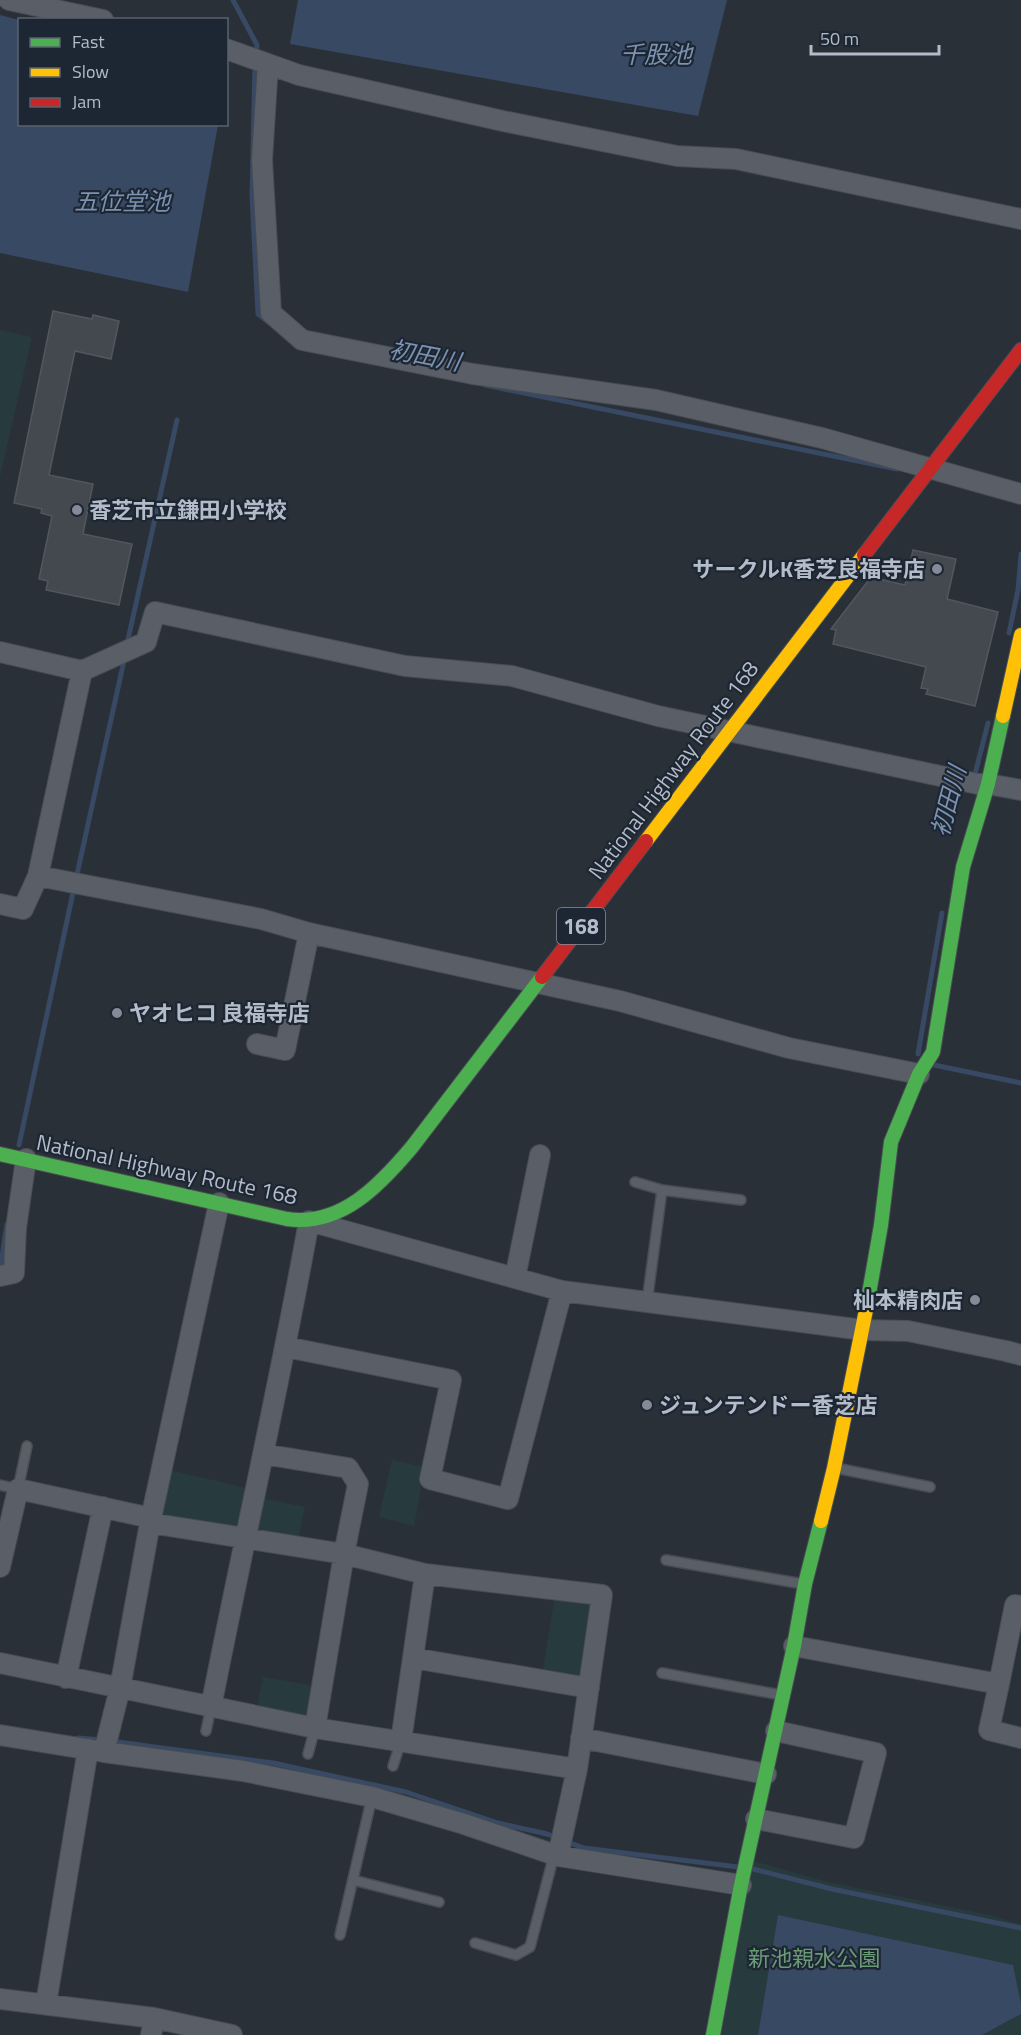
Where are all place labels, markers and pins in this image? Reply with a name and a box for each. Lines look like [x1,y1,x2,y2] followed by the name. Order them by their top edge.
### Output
[89,493,287,527] place label: 香芝市立鎌田小学校
[70,503,84,517] marker: 香芝市立鎌田小学校
[693,552,925,586] place label: サークルK香芝良福寺店
[930,562,944,576] marker: サークルK香芝良福寺店
[129,996,310,1030] place label: ヤオヒコ 良福寺店
[110,1006,124,1020] marker: ヤオヒコ 良福寺店
[853,1283,963,1317] place label: 杣本精肉店
[968,1293,982,1307] marker: 杣本精肉店
[659,1388,877,1422] place label: ジュンテンドー香芝店
[640,1398,654,1412] marker: ジュンテンドー香芝店

